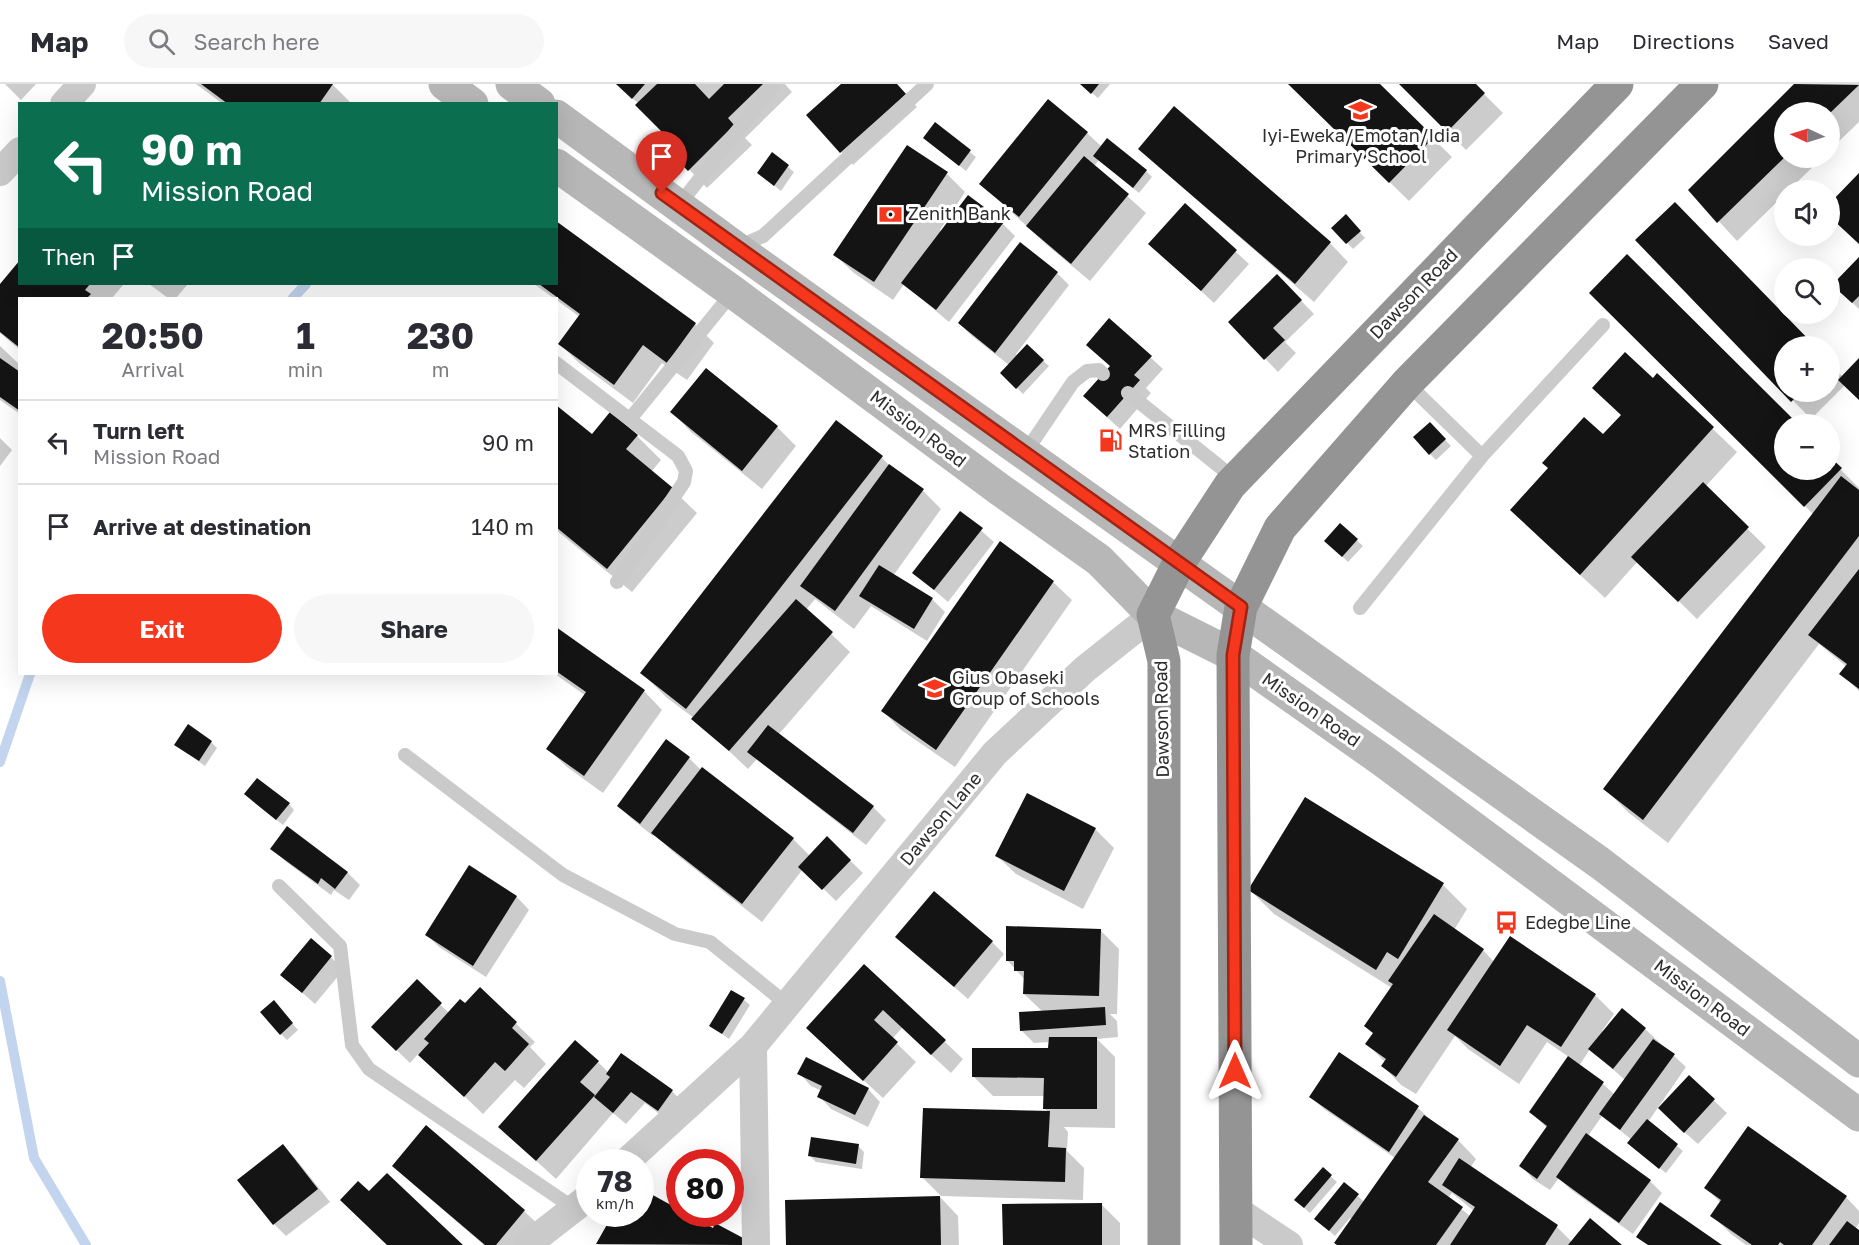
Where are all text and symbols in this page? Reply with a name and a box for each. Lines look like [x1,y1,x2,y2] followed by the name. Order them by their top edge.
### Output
[124,14,544,68] search box
[30,25,88,58] text: Map
[145,25,178,58] icon: search
[193,28,319,55] text: Search here
[1556,28,1599,54] text: Map
[1632,28,1735,54] text: Directions
[1768,28,1829,54] text: Saved
[1348,97,1374,123] school or university icon: Iyi-Eweka/Emotan/Idia Primary School
[1774,102,1840,168] north arrow
[1774,102,1840,480] map controls
[141,124,242,174] text: 90 m
[1262,124,1460,167] place label: Iyi-Eweka/Emotan/Idia Primary School
[42,126,120,204] icon: left
[636,131,687,193] pin
[645,140,678,173] icon: arrive
[141,175,313,207] text: Mission Road
[1774,180,1840,246] button: sound
[877,201,903,227] bank icon: Zenith Bank
[908,202,1011,224] place label: Zenith Bank
[107,240,140,273] icon: arrive
[42,243,95,270] text: Then
[1365,244,1462,343] street label: Dawson Road
[1774,258,1840,324] button: search
[102,314,204,357] text: 20:50
[296,314,315,357] text: 1
[407,314,474,357] text: 230
[1774,336,1840,402] button: +
[122,357,184,381] text: Arrival
[288,357,323,381] text: min
[432,357,449,381] text: m
[866,385,971,471] street label: Mission Road
[1774,414,1840,480] button: −
[93,417,184,444] text: Turn left
[1128,419,1226,462] place label: MRS Filling Station
[42,426,75,459] icon: left
[1097,428,1123,454] fuel station icon: MRS Filling Station
[482,429,534,456] text: 90 m
[93,444,220,468] text: Mission Road
[42,510,75,543] icon: arrive
[93,513,311,540] text: Arrive at destination
[471,513,534,540] text: 140 m
[42,594,282,663] button: Exit
[294,594,534,663] button: Share
[1149,660,1173,778] street label: Dawson Road
[952,666,1100,709] place label: Gius Obaseki Group of Schools
[1258,667,1365,751] street label: Mission Road
[921,675,947,701] school or university icon: Gius Obaseki Group of Schools
[895,767,986,870] street label: Dawson Lane
[1494,910,1520,936] bus stop icon: Edegbe Line
[1525,911,1631,933] place label: Edegbe Line
[1650,954,1755,1040] street label: Mission Road
[1203,1039,1267,1103] position arrow
[666,1149,744,1227] speed limit sign: 80
[597,1163,633,1199] text: 78
[596,1194,634,1212] text: km/h

